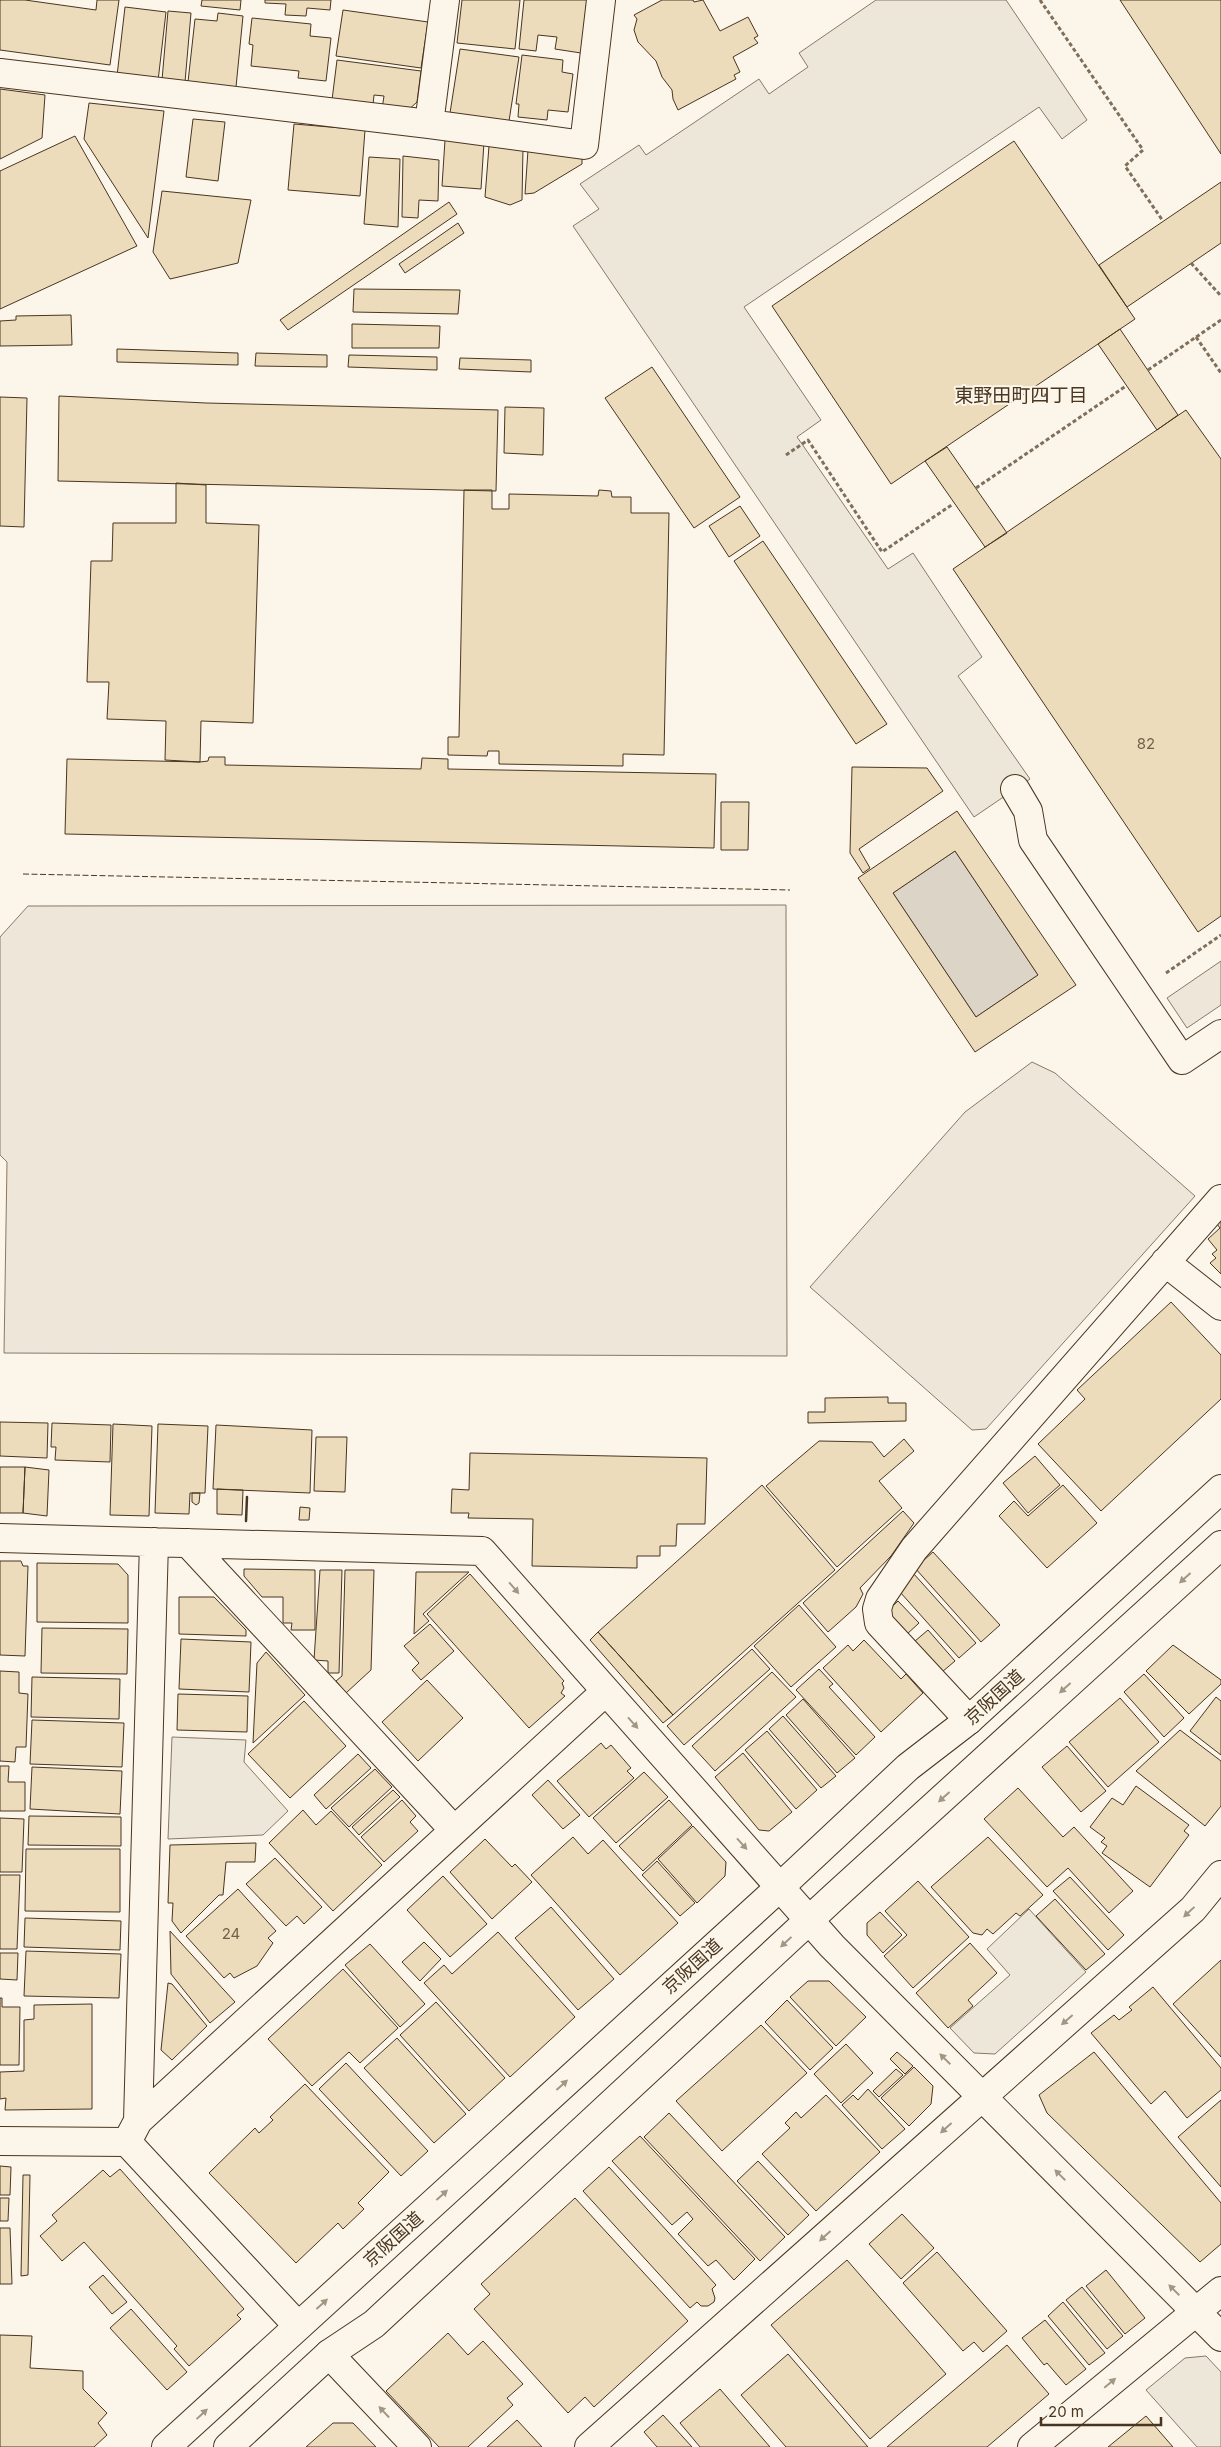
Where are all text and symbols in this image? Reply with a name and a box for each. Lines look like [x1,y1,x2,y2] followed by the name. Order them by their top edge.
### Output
[954,384,1088,407] district label: 東野田町四丁目
[1137,734,1155,753] house number: 82
[1179,1572,1191,1584] one-way arrow
[509,1581,520,1594] one-way arrow
[960,1665,1028,1729] street label: 京阪国道
[1058,1682,1071,1693] one-way arrow
[627,1716,639,1728] one-way arrow
[939,1791,951,1803] one-way arrow
[736,1837,748,1849] one-way arrow
[1183,1906,1195,1918] one-way arrow
[222,1924,240,1943] house number: 24
[658,1934,726,1998] street label: 京阪国道
[780,1936,792,1948] one-way arrow
[1062,2014,1074,2026] one-way arrow
[939,2054,951,2066] one-way arrow
[555,2079,567,2091] one-way arrow
[940,2122,952,2133] one-way arrow
[1054,2169,1066,2181] one-way arrow
[435,2189,447,2201] one-way arrow
[359,2207,427,2271] street label: 京阪国道
[819,2230,831,2242] one-way arrow
[1168,2284,1180,2296] one-way arrow
[315,2298,327,2310] one-way arrow
[1104,2377,1117,2388] one-way arrow
[1041,2394,1161,2426] scale bar
[1048,2402,1084,2421] text: 20 m
[378,2406,390,2418] one-way arrow
[195,2408,207,2420] one-way arrow

